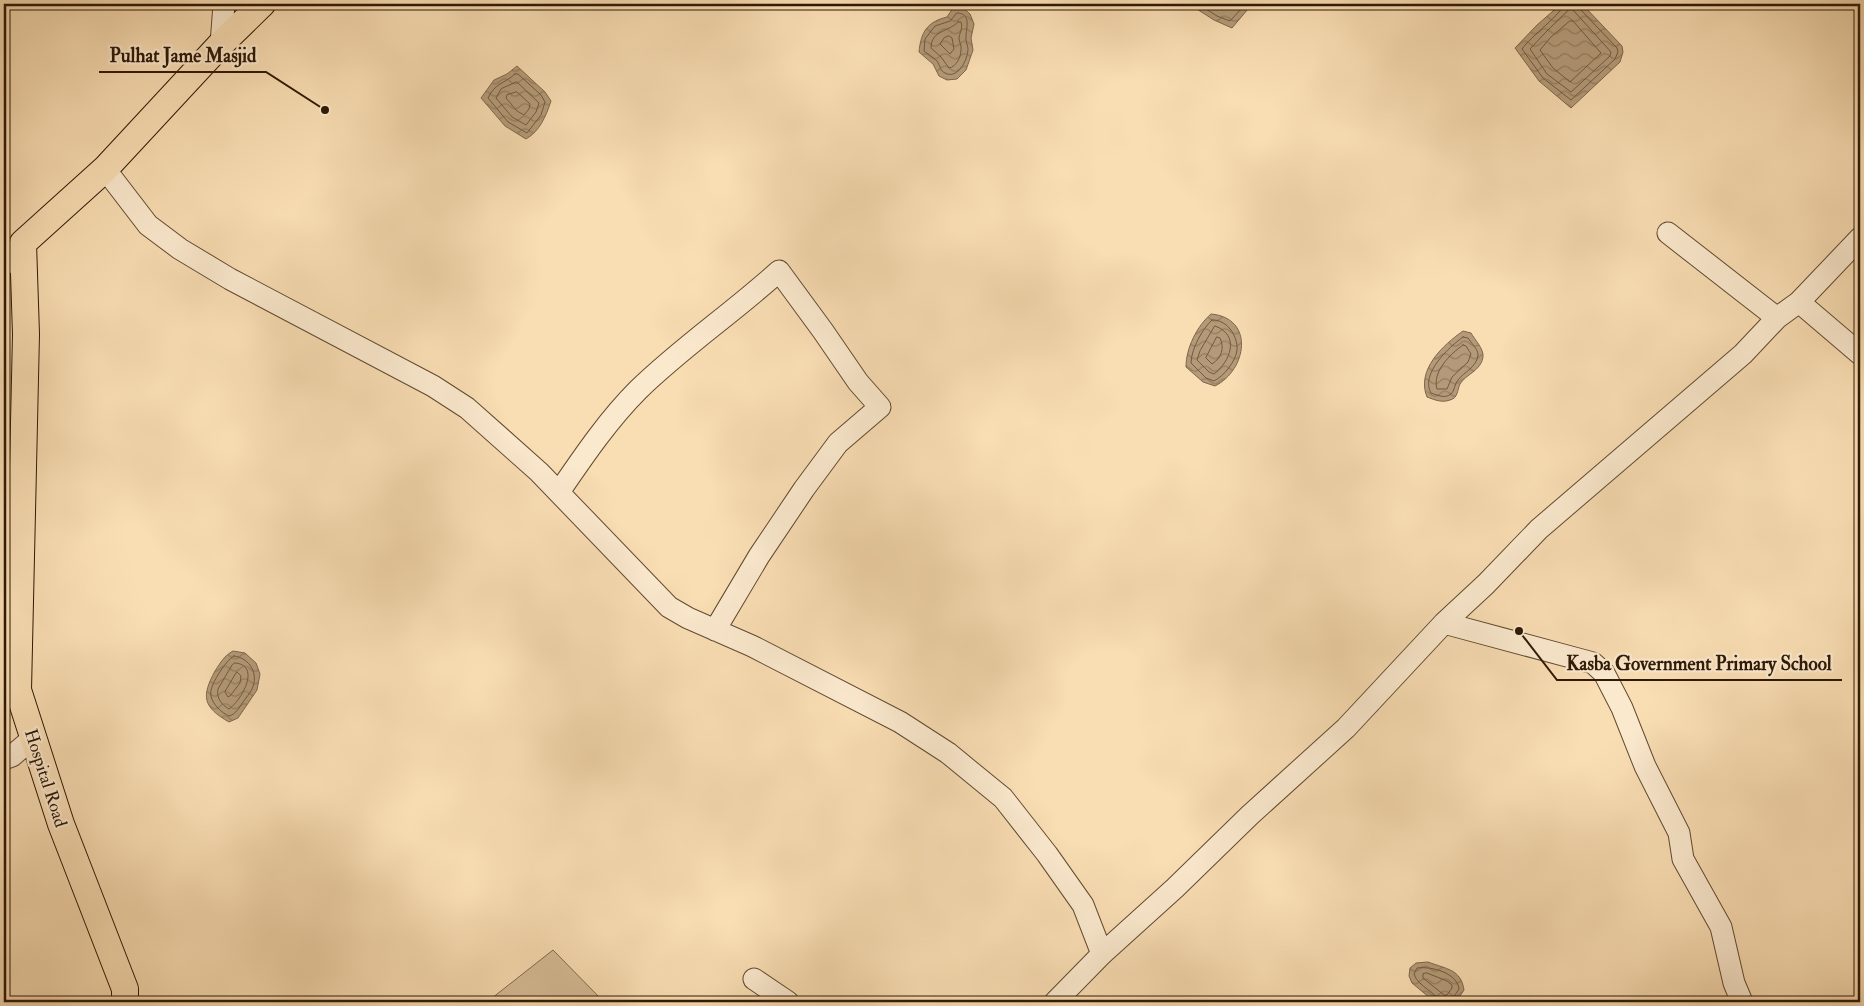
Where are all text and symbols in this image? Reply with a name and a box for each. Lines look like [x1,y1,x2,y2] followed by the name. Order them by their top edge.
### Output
[99,38,266,72] callout: Pulhat Jame Masjid
[110,44,257,68] text: Pulhat Jame Masjid
[1557,646,1842,680] callout: Kasba Government Primary School
[1566,652,1832,677] text: Kasba Government Primary School
[19,726,72,830] street label: Hospital Road

